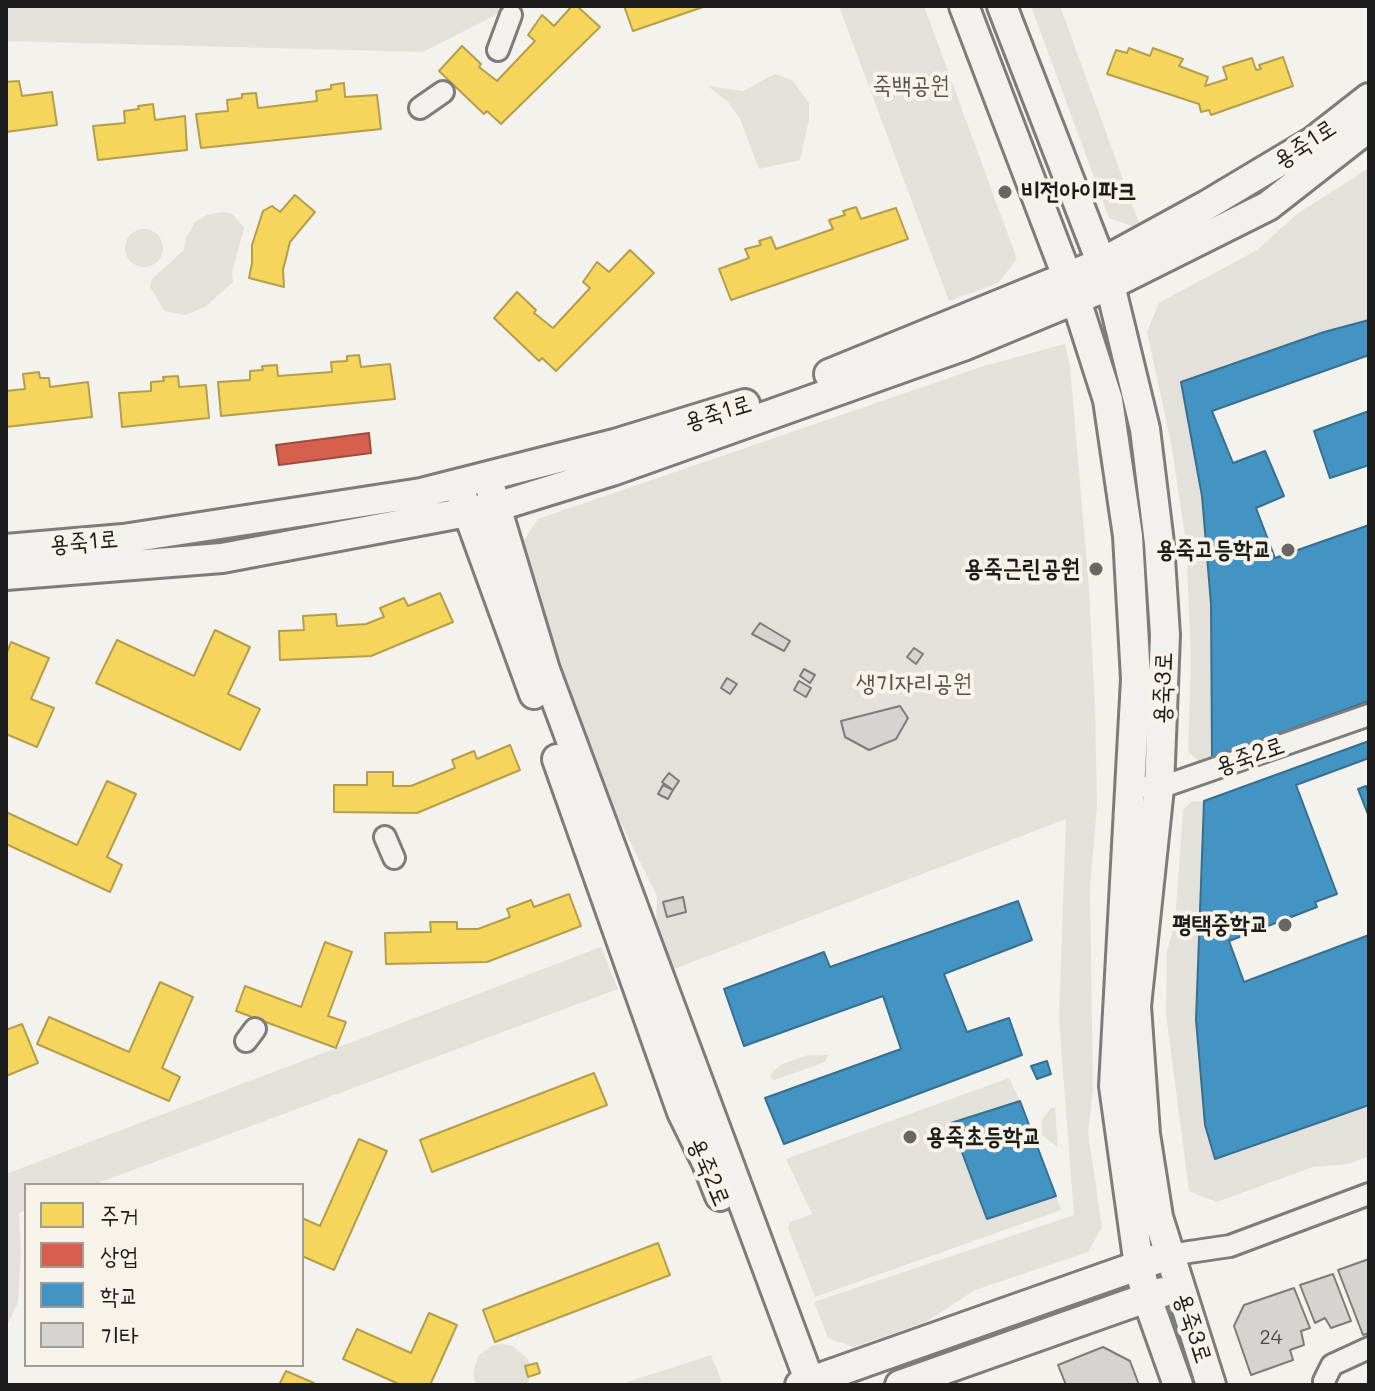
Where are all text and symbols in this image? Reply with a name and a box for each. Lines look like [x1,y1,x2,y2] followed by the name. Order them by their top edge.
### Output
[872,72,950,100] park label: 죽백공원
[1268,113,1342,175] street label: 용죽1로
[1021,178,1137,206] place label: 비전아이파크
[996,183,1014,201] marker: 비전아이파크
[681,389,755,437] street label: 용죽1로
[49,525,119,559] street label: 용죽1로
[1156,536,1272,564] place label: 용죽고등학교
[1279,541,1297,559] marker: 용죽고등학교
[964,555,1080,583] place label: 용죽근린공원
[1087,560,1105,578] marker: 용죽근린공원
[1147,652,1179,724] street label: 용죽3로
[856,670,972,698] park label: 생기자리공원
[1212,731,1288,781] street label: 용죽2로
[1172,911,1269,939] place label: 평택중학교
[1276,916,1294,934] marker: 평택중학교
[926,1123,1042,1151] place label: 용죽초등학교
[901,1128,919,1146] marker: 용죽초등학교
[682,1134,736,1210] street label: 용죽2로
[24,1183,304,1367] legend
[100,1199,139,1230] text: 주거
[100,1239,139,1270] text: 상업
[100,1279,139,1310] text: 학교
[1168,1289,1218,1367] street label: 용죽3로
[100,1319,139,1350] text: 기타
[1260,1326,1282,1350] house number: 24

